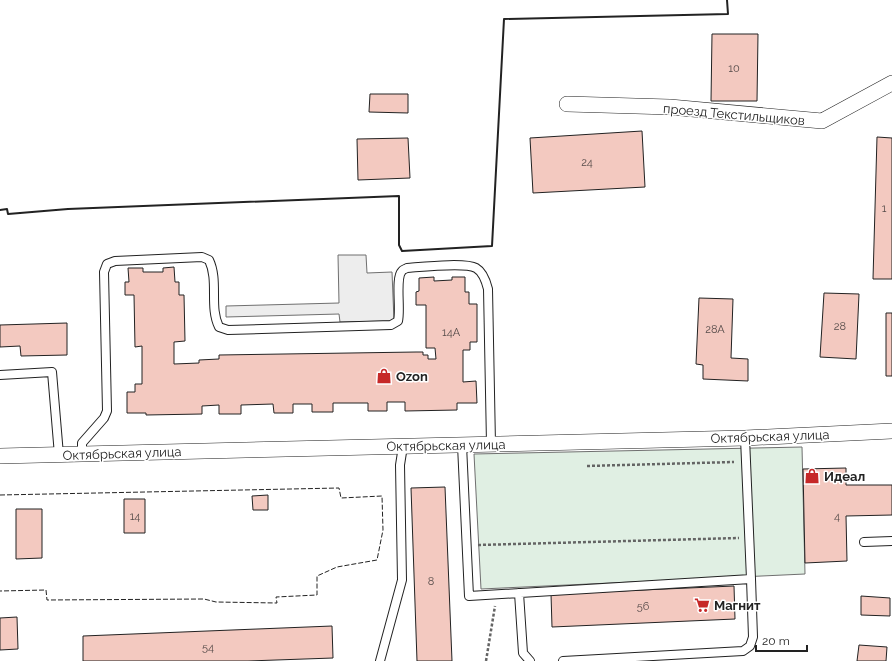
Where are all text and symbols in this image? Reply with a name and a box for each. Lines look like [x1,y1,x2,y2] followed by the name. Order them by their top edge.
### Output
[728,62,740,75] house number: 10
[663,101,805,128] street label: проезд Текстильщиков
[581,156,593,169] house number: 24
[882,202,887,215] house number: 1
[834,320,846,333] house number: 28
[705,323,725,336] house number: 28А
[442,326,461,339] house number: 14А
[375,367,393,385] shop icon: Ozon
[396,369,428,384] place label: Ozon
[710,427,830,446] street label: Октябрьская улица
[386,437,506,454] street label: Октябрьская улица
[62,444,182,463] street label: Октябрьская улица
[803,467,821,485] shop icon: Идеал
[824,469,865,484] place label: Идеал
[130,510,140,523] house number: 14
[834,510,840,523] house number: 4
[428,575,434,588] house number: 8
[693,596,711,614] supermarket icon: Магнит
[714,598,761,613] place label: Магнит
[637,600,650,613] house number: 56
[756,627,807,653] scale bar
[762,634,790,648] text: 20 m
[202,641,214,654] house number: 54

